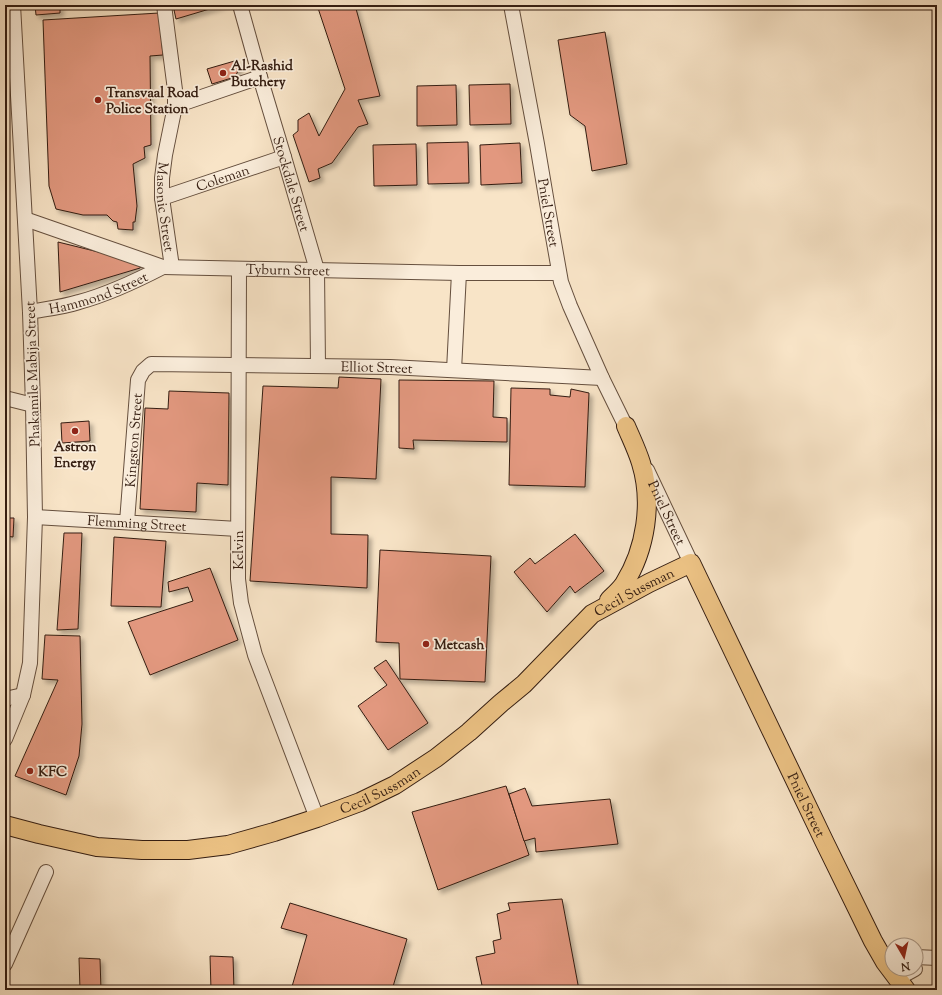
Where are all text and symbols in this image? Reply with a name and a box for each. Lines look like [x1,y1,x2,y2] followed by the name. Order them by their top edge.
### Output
[231,57,293,93] place label: Al-Rashid Butchery
[218,68,228,78] marker: Al-Rashid Butchery
[106,84,199,120] place label: Transvaal Road Police Station
[93,95,103,105] marker: Transvaal Road Police Station
[266,134,313,234] street label: Stockdale Street
[150,161,178,254] street label: Masonic Street
[194,161,253,198] street label: Coleman
[531,177,563,249] street label: Pniel Street
[246,261,330,282] street label: Tyburn Street
[48,268,152,321] street label: Hammond Street
[21,301,47,447] street label: Phakamile Mabija Street
[341,358,413,380] street label: Elliot Street
[122,392,149,488] street label: Kingston Street
[70,426,80,436] marker: Astron Energy
[54,438,97,474] place label: Astron Energy
[641,478,689,549] street label: Pniel Street
[87,512,187,538] street label: Flemming Street
[230,530,250,570] street label: Kelvin
[591,564,678,623] street label: Cecil Sussman
[434,636,485,656] place label: Metcash
[421,639,431,649] marker: Metcash
[38,763,67,783] place label: KFC
[337,763,425,821] street label: Cecil Sussman
[25,766,35,776] marker: KFC
[781,770,829,841] street label: Pniel Street
[884,937,924,977] north arrow
[900,957,912,975] text: N

